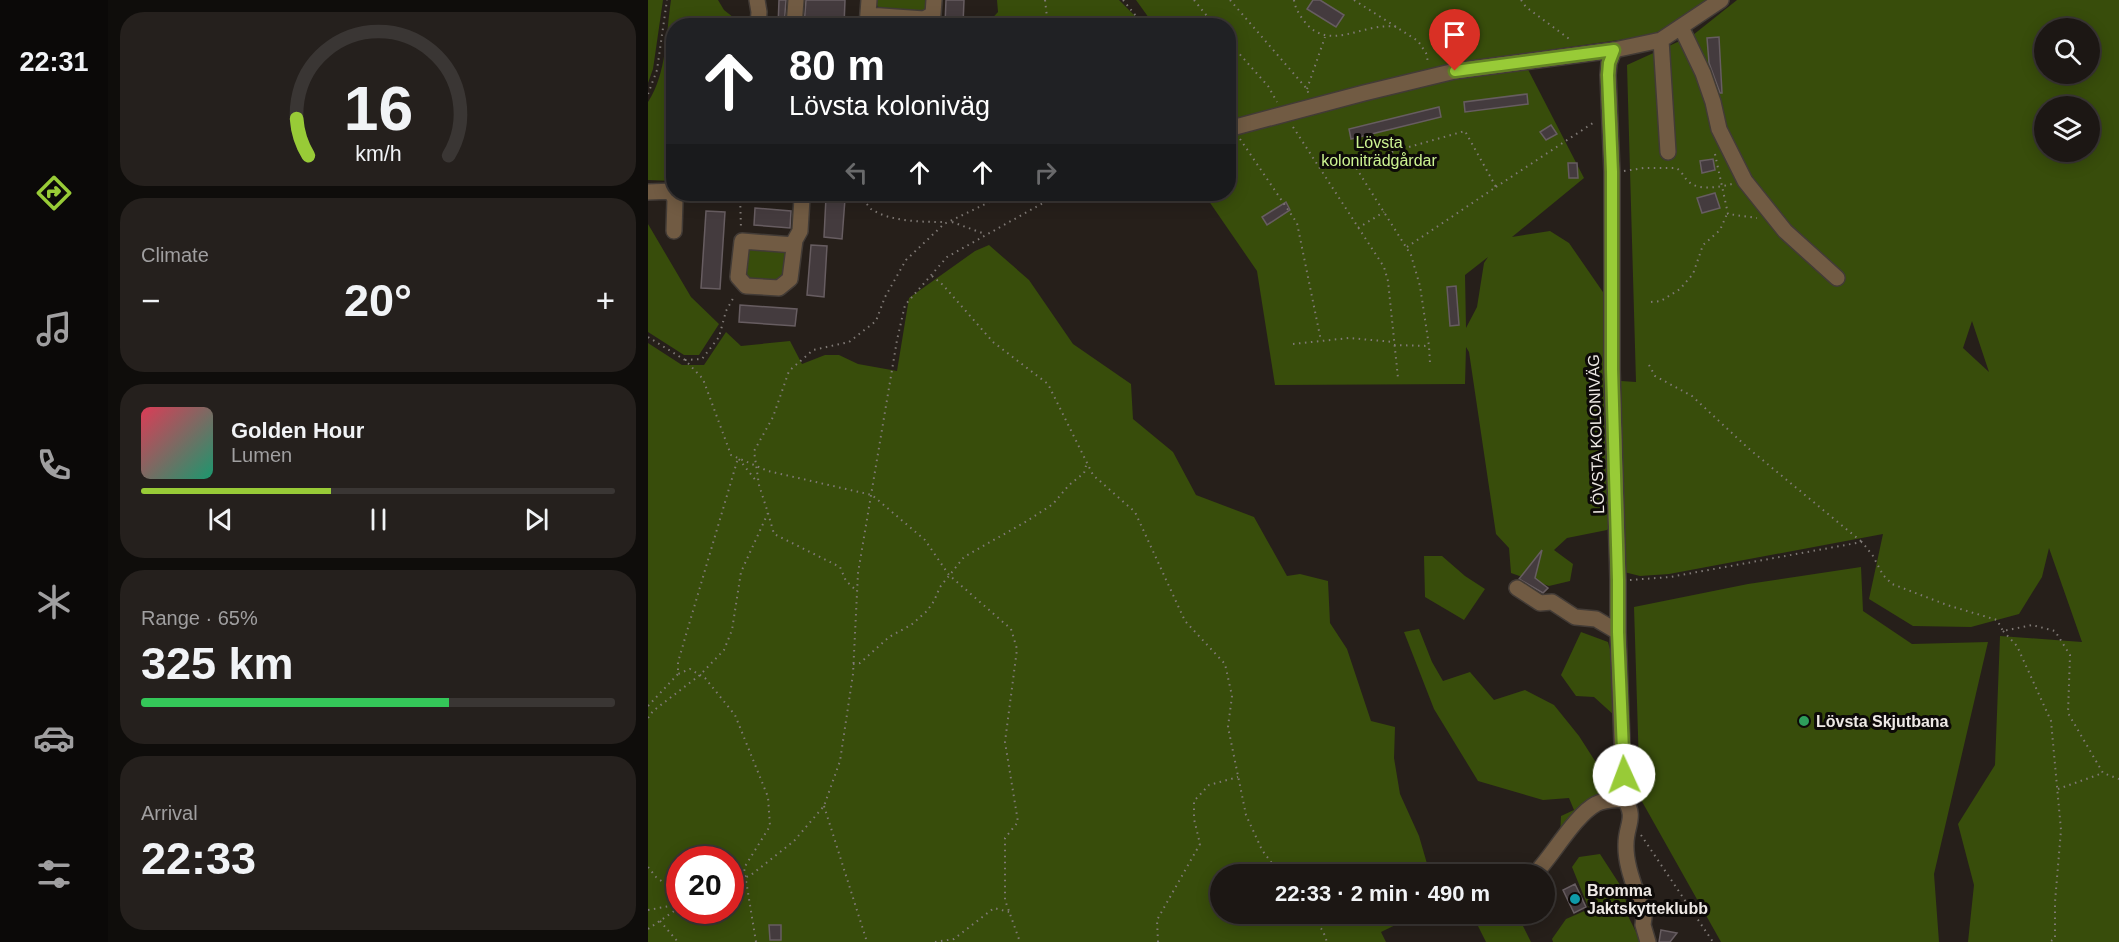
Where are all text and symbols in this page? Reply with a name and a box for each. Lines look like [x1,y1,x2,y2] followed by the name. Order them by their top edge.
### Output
[1429,9,1480,71] pin
[1438,18,1471,51] icon: arrive
[2034,18,2100,162] map controls
[2034,18,2100,84] button: search
[690,42,768,120] icon: ahead
[789,42,885,89] text: 80 m
[19,47,89,77] text: 22:31
[343,74,413,143] text: 16
[789,91,990,121] text: Lövsta koloniväg
[2034,96,2100,162] button: layers
[1321,134,1437,169] park label: Lövsta koloniträdgårdar
[355,142,401,166] text: km/h
[840,156,873,189] icon: left
[903,156,936,189] icon: ahead
[966,156,999,189] icon: ahead
[1029,156,1062,189] icon: right
[33,172,75,214] icon: directions
[141,244,209,266] text: Climate
[344,275,412,326] text: 20°
[141,282,160,319] text: −
[596,282,615,319] text: +
[33,308,75,350] icon: music
[1585,354,1607,514] street label: LÖVSTA KOLONIVÄG
[231,418,364,443] text: Golden Hour
[33,444,75,486] icon: phone
[231,444,292,466] text: Lumen
[204,503,237,536] icon: previous
[362,503,395,536] icon: pause
[520,503,553,536] icon: next
[33,581,75,623] icon: climate
[141,607,258,629] text: Range · 65%
[141,638,294,689] text: 325 km
[1816,713,1949,730] place label: Lövsta Skjutbana
[1797,714,1811,728] marker: Lövsta Skjutbana
[33,717,75,759] icon: car
[1592,743,1656,807] position arrow
[141,802,198,824] text: Arrival
[141,833,256,884] text: 22:33
[666,846,744,924] speed limit sign: 20
[33,853,75,895] icon: filters
[1275,881,1490,906] text: 22:33 · 2 min · 490 m
[1587,882,1708,917] place label: Bromma Jaktskytteklubb
[1568,892,1582,906] marker: Bromma Jaktskytteklubb

